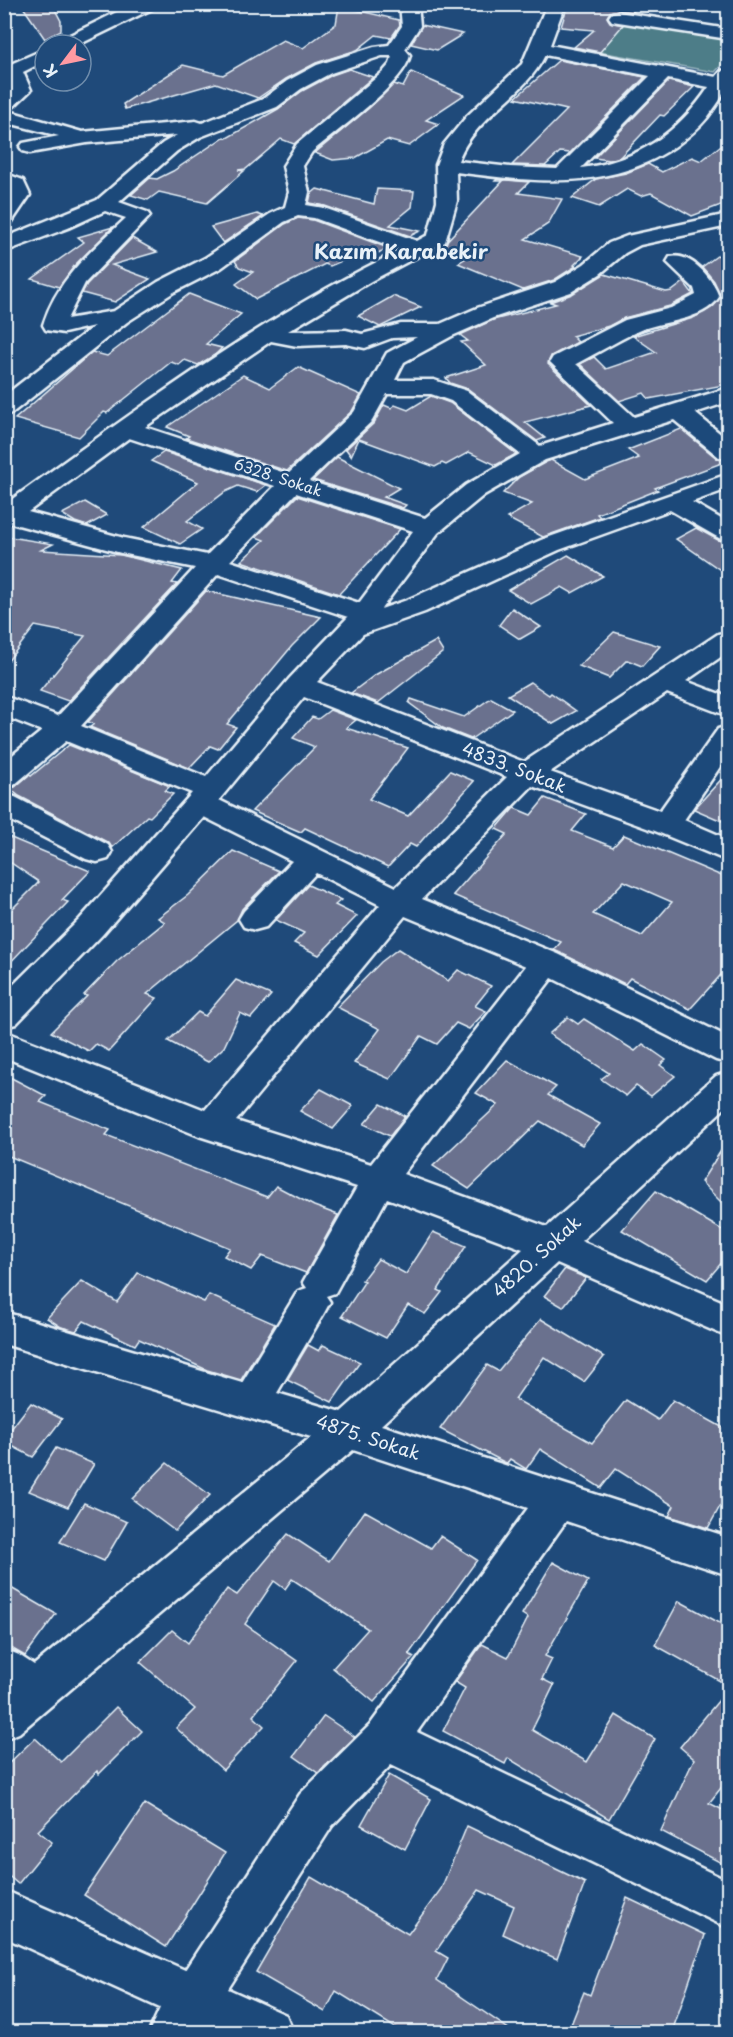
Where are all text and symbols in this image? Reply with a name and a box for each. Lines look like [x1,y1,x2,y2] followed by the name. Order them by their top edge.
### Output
[33,33,93,93] north arrow
[36,60,63,83] text: K
[314,236,489,266] district label: Kazım Karabekir
[231,451,326,502] street label: 6328. Sokak
[458,734,571,799] street label: 4833. Sokak
[485,1208,587,1303] street label: 4820. Sokak
[313,1407,424,1466] street label: 4875. Sokak

